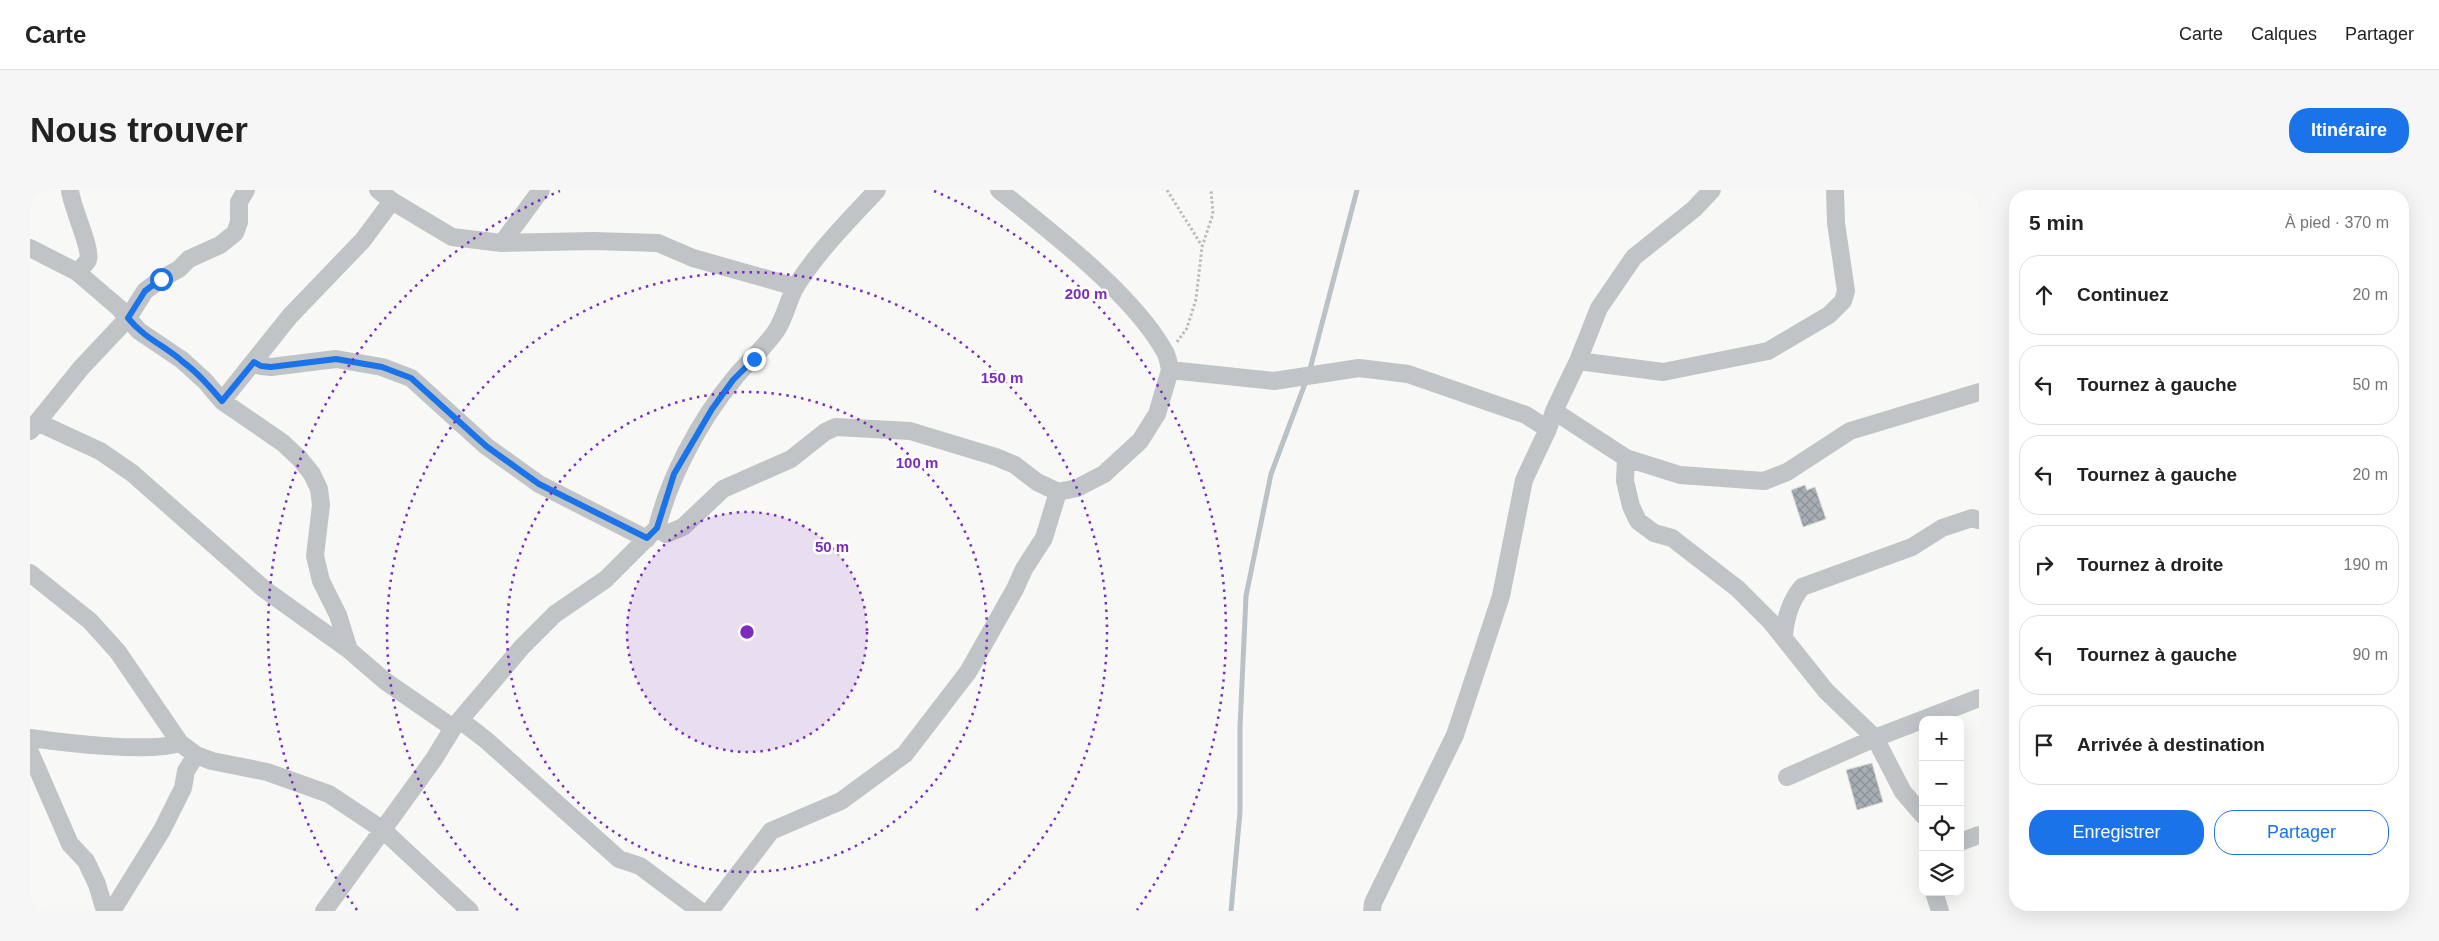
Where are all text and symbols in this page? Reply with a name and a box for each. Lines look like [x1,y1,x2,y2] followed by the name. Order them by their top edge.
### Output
[25,21,86,48] text: Carte
[2179,24,2223,44] text: Carte
[2251,24,2317,44] text: Calques
[2345,24,2414,44] text: Partager
[2289,108,2409,153] button: Itinéraire
[30,110,248,149] text: Nous trouver
[2029,211,2084,234] text: 5 min
[2285,214,2389,231] text: À pied · 370 m
[150,268,173,291] route start
[2030,281,2058,309] icon: ahead
[2077,284,2169,305] text: Continuez
[1065,285,1107,302] text: 200 m
[2352,286,2388,303] text: 20 m
[743,348,766,371] route end
[981,369,1023,386] text: 150 m
[2030,371,2058,399] icon: left
[2077,374,2237,395] text: Tournez à gauche
[2352,376,2388,393] text: 50 m
[896,454,938,471] text: 100 m
[2030,461,2058,489] icon: left
[2077,464,2237,485] text: Tournez à gauche
[2352,466,2388,483] text: 20 m
[815,538,849,555] text: 50 m
[2030,551,2058,579] icon: right
[2077,554,2223,575] text: Tournez à droite
[2344,556,2388,573] text: 190 m
[738,623,756,641] centre of rings
[2030,641,2058,669] icon: left
[2077,644,2237,665] text: Tournez à gauche
[2352,646,2388,663] text: 90 m
[1919,716,1964,896] map controls
[1919,716,1964,761] button: +
[2030,731,2058,759] icon: arrive
[2077,734,2265,755] text: Arrivée à destination
[1919,761,1964,806] button: −
[1919,806,1964,851] button: locate
[2029,810,2204,855] button: Enregistrer
[2214,810,2389,855] button: Partager
[1919,851,1964,896] button: layers

